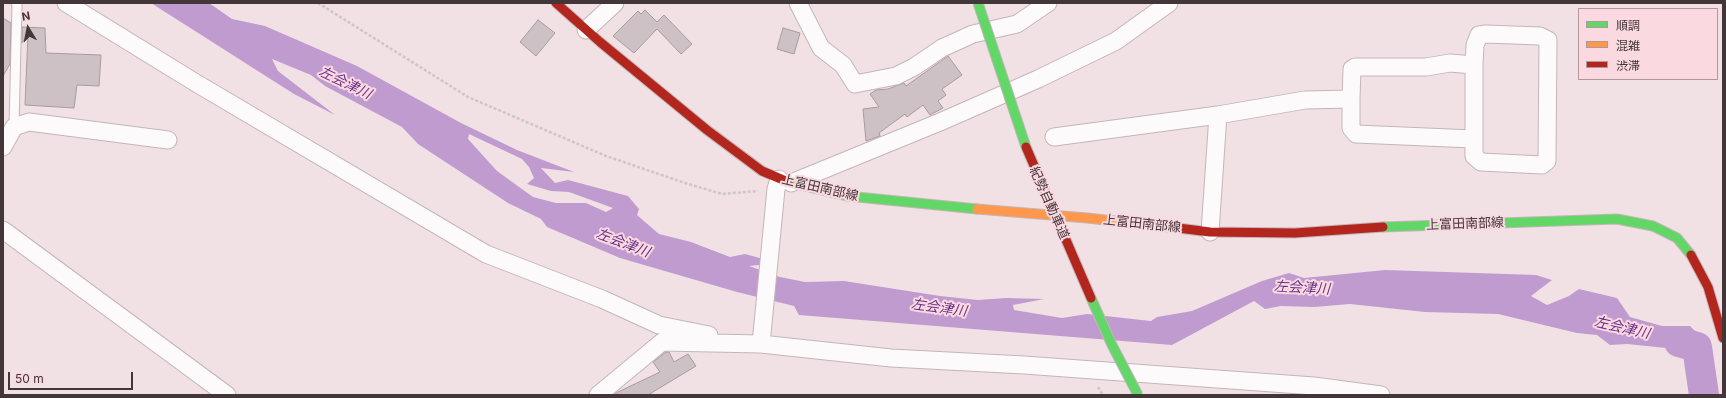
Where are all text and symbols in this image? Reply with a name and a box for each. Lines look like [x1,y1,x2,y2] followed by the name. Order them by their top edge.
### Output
[8,8,48,48] north arrow
[1578,8,1718,80] legend
[21,9,31,24] text: N
[1616,18,1640,33] text: 順調
[1616,38,1640,53] text: 混雑
[1616,58,1640,73] text: 渋滞
[316,63,374,103] water label: 左会津川
[1026,164,1072,242] street label: 紀勢自動車道
[780,172,860,204] street label: 上富田南部線
[1102,212,1182,236] street label: 上富田南部線
[1426,215,1504,233] street label: 上富田南部線
[594,225,652,261] water label: 左会津川
[1274,278,1330,298] water label: 左会津川
[910,296,968,320] water label: 左会津川
[1593,314,1651,342] water label: 左会津川
[10,364,135,390] scale bar
[15,371,44,386] text: 50 m

